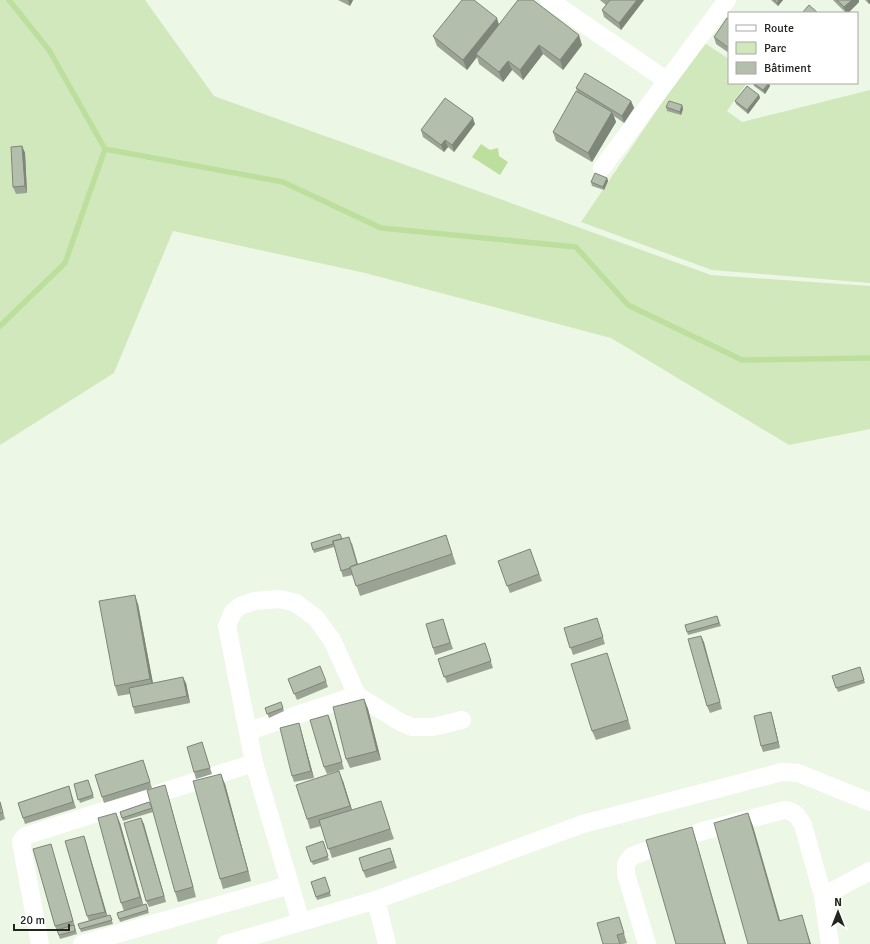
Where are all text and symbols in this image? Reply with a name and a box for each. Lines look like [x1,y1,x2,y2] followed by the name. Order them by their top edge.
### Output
[728,12,858,84] legend
[764,21,794,36] text: Route
[764,41,787,56] text: Parc
[764,61,811,76] text: Bâtiment
[818,892,858,932] north arrow
[834,896,842,909] text: N
[14,906,69,932] scale bar
[20,913,45,928] text: 20 m

